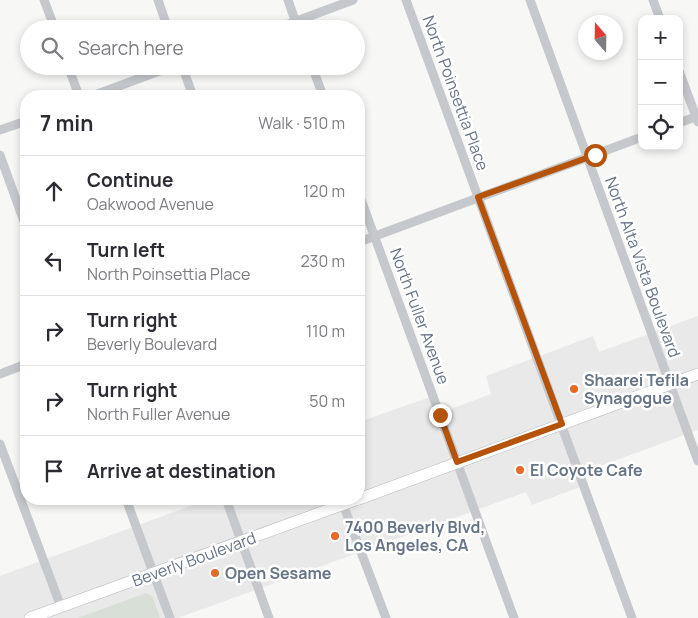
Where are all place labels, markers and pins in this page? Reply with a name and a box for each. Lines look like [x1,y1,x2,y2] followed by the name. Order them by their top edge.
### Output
[584,369,689,409] place label: Shaarei Tefila Synagogue
[568,383,580,395] marker: Shaarei Tefila Synagogue
[530,459,643,481] place label: El Coyote Cafe
[514,464,526,476] marker: El Coyote Cafe
[345,516,485,556] place label: 7400 Beverly Blvd, Los Angeles, CA
[329,530,341,542] marker: 7400 Beverly Blvd, Los Angeles, CA
[225,562,332,584] place label: Open Sesame
[209,567,221,579] marker: Open Sesame

